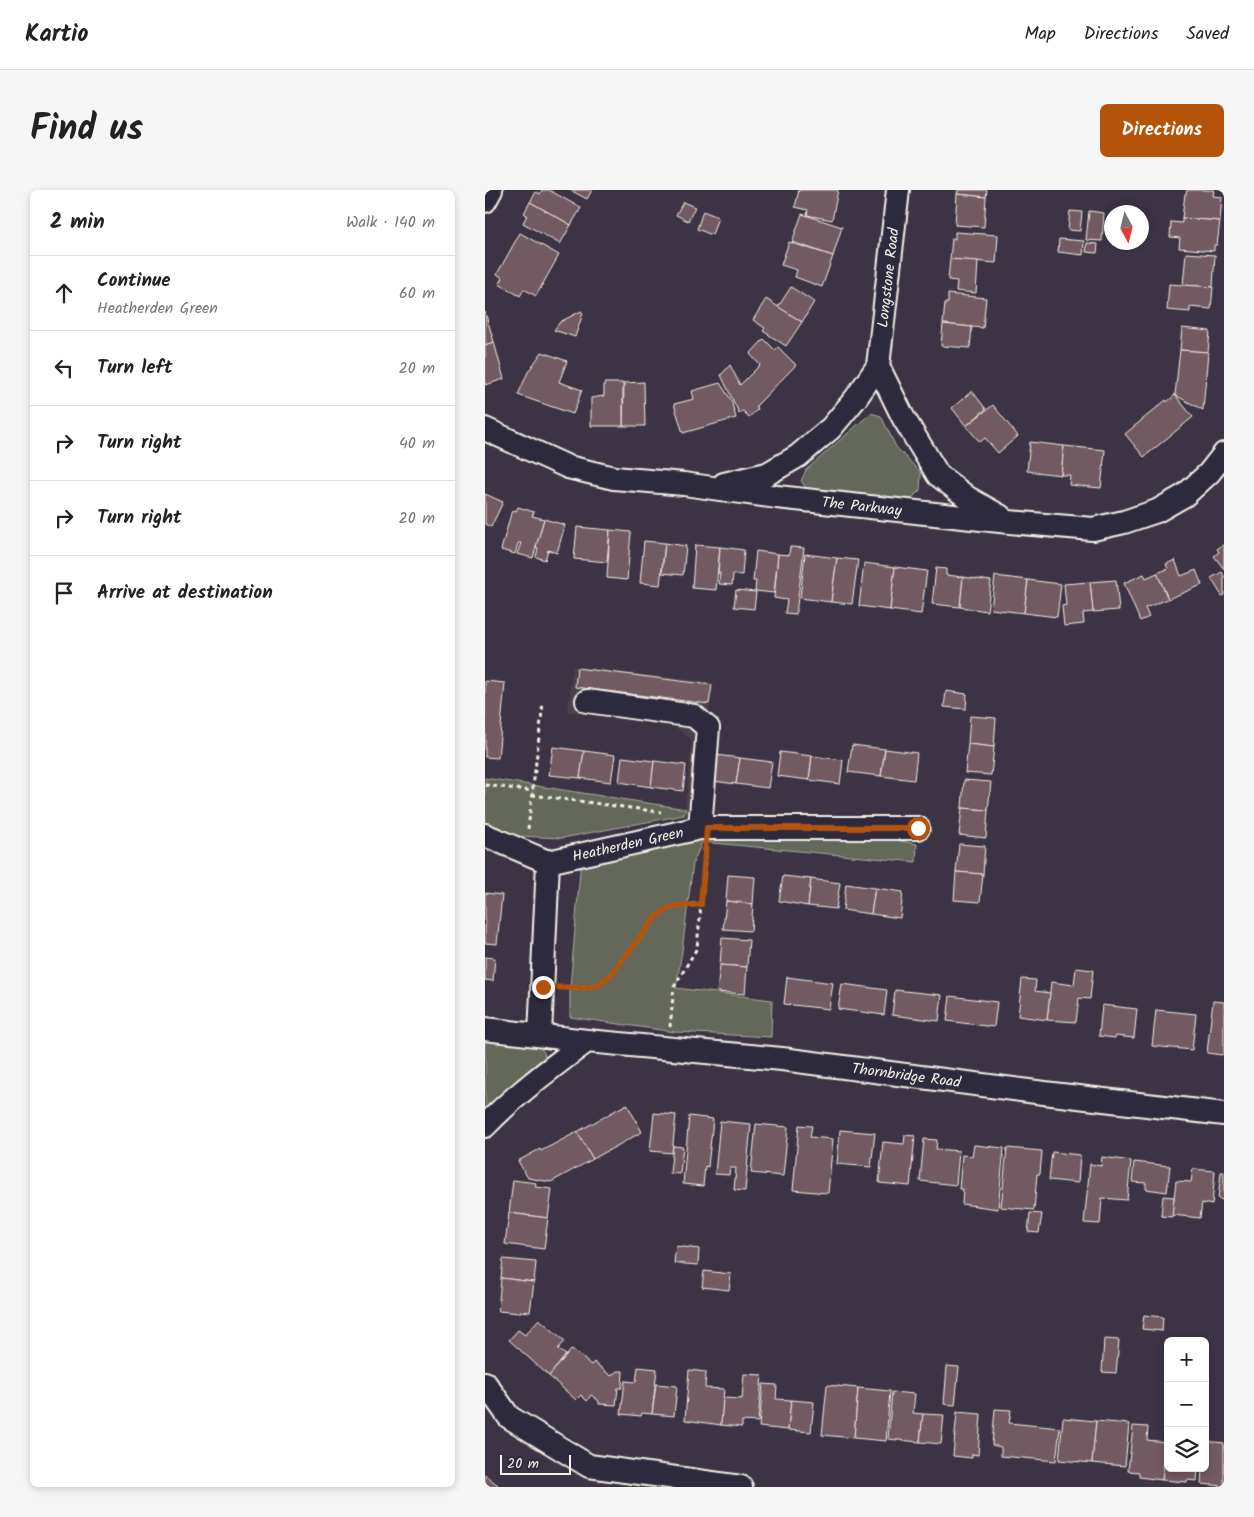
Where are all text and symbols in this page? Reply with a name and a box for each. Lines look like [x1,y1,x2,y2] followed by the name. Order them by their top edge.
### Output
[25,15,88,54] text: Kartio
[1024,20,1056,49] text: Map
[1084,20,1158,49] text: Directions
[1186,20,1229,49] text: Saved
[30,102,143,158] text: Find us
[1100,104,1224,157] button: Directions
[1104,205,1149,250] north arrow
[50,206,105,239] text: 2 min
[346,210,435,235] text: Walk · 140 m
[871,226,907,329] street label: Longstone Road
[97,266,170,296] text: Continue
[50,279,78,307] icon: ahead
[399,281,435,306] text: 60 m
[97,296,218,321] text: Heatherden Green
[97,353,172,383] text: Turn left
[50,354,78,382] icon: left
[399,356,435,381] text: 20 m
[97,428,182,458] text: Turn right
[50,429,78,457] icon: right
[399,431,435,456] text: 40 m
[820,491,904,523] street label: The Parkway
[97,503,182,533] text: Turn right
[50,504,78,532] icon: right
[399,506,435,531] text: 20 m
[97,578,273,608] text: Arrive at destination
[50,579,78,607] icon: arrive
[907,817,930,840] route start
[570,821,686,869] street label: Heatherden Green
[532,976,555,999] route end
[850,1057,963,1095] street label: Thornbridge Road
[1164,1337,1209,1472] map controls
[1164,1337,1209,1382] button: +
[1164,1382,1209,1427] button: −
[1164,1427,1209,1472] button: layers
[500,1452,571,1475] scale bar
[507,1453,539,1475] text: 20 m

